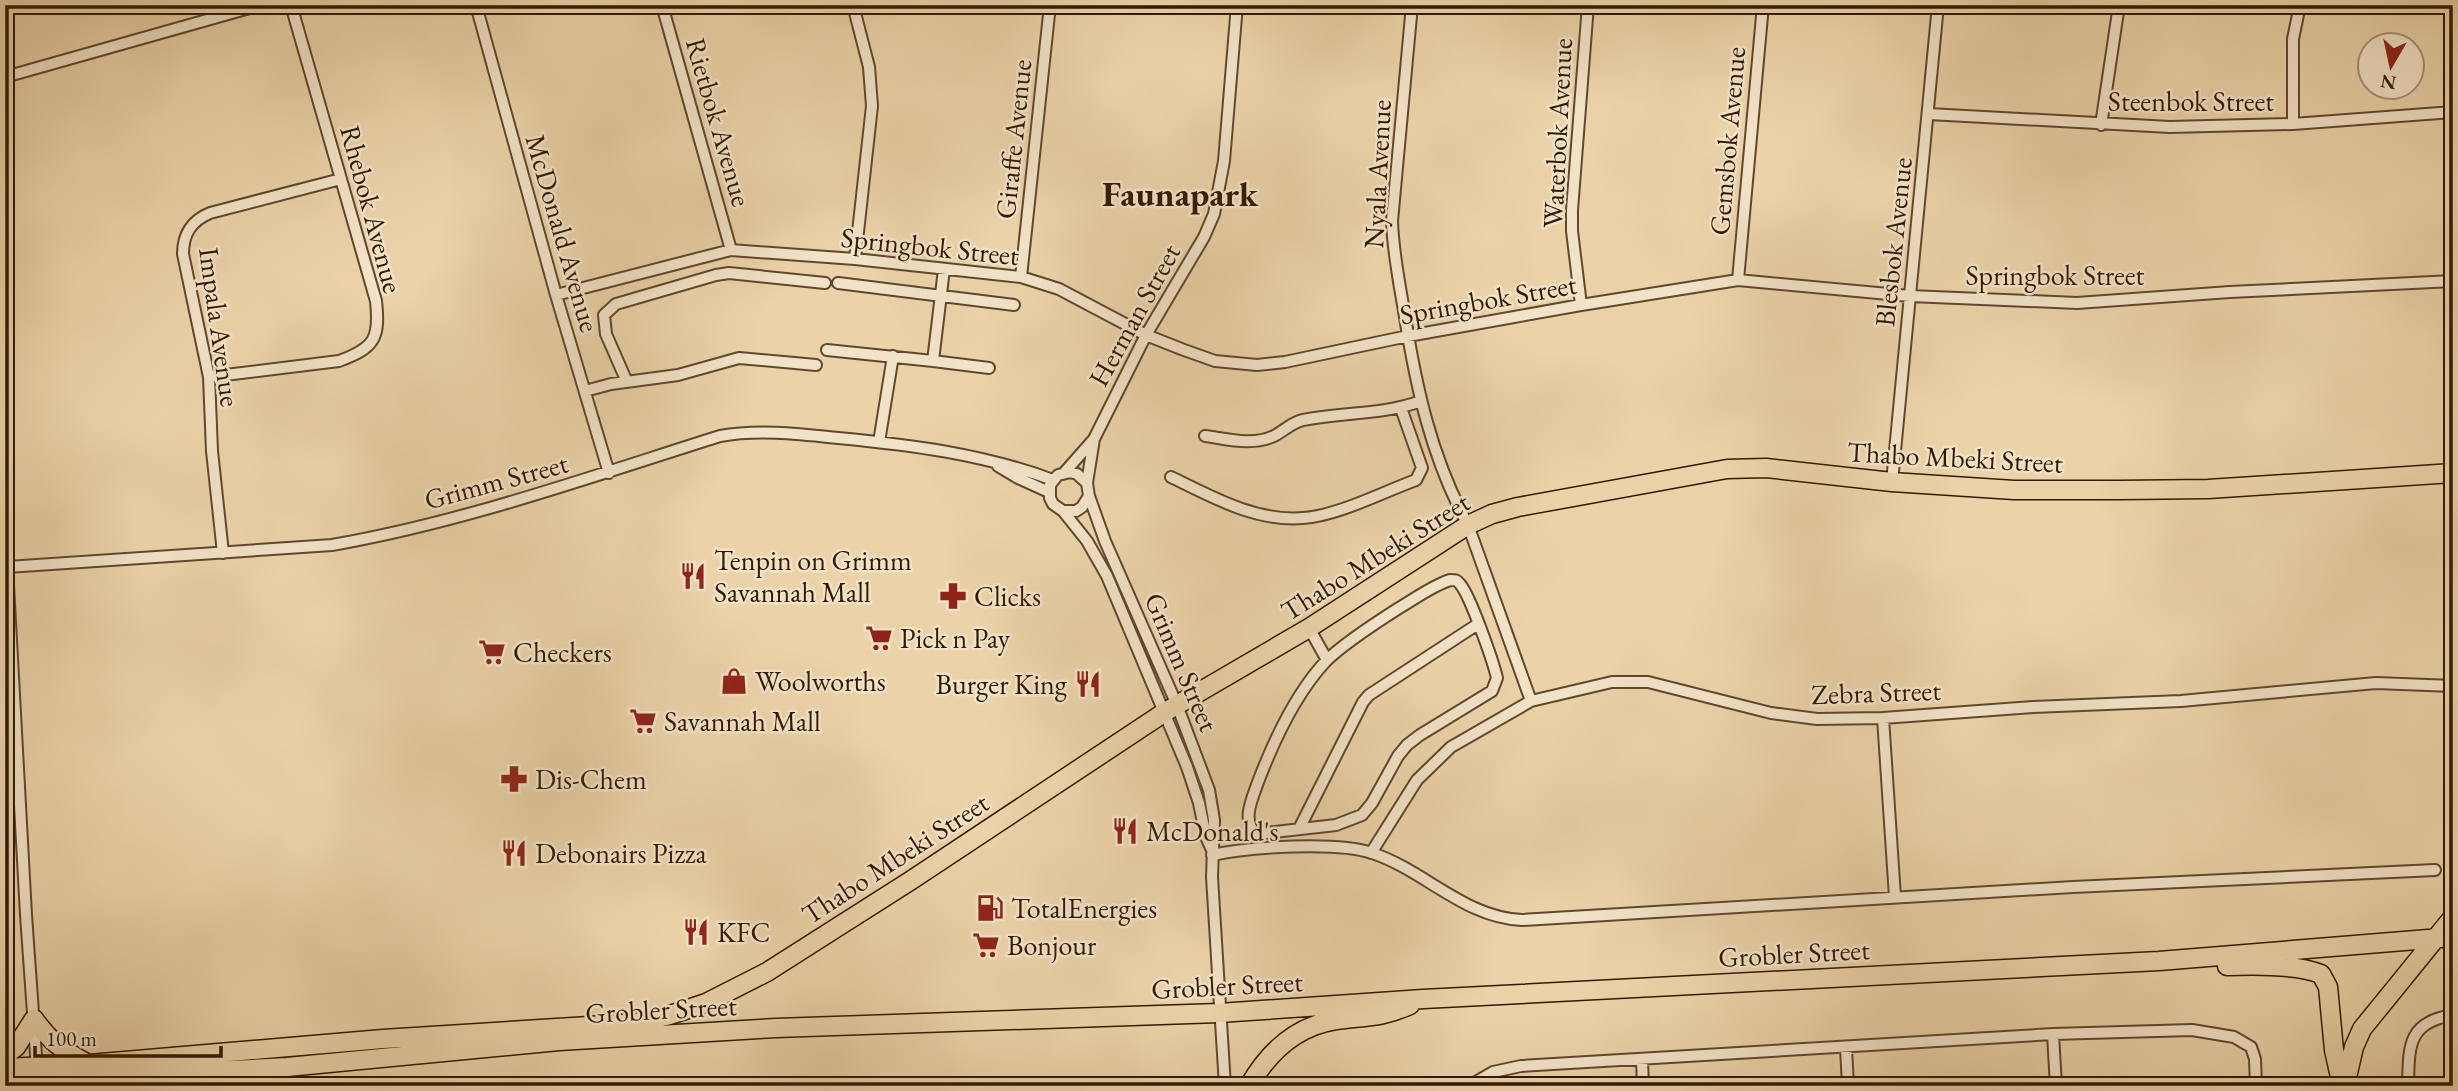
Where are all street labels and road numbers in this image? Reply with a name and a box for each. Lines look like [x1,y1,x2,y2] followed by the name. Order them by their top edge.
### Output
[678,34,760,210] street label: Rietbok Avenue
[1534,37,1580,229] street label: Waterbok Avenue
[1701,45,1753,237] street label: Gemsbok Avenue
[987,57,1039,220] street label: Giraffe Avenue
[2108,83,2274,119] street label: Steenbok Street
[1355,99,1399,249] street label: Nyala Avenue
[332,121,412,297] street label: Rhebok Avenue
[518,130,608,336] street label: McDonald Avenue
[1866,155,1920,328] street label: Blesbok Avenue
[839,219,1021,273] street label: Springbok Street
[1080,237,1188,393] street label: Herman Street
[191,245,249,409] street label: Impala Avenue
[1966,257,2145,293] street label: Springbok Street
[1397,266,1579,332] street label: Springbok Street
[1846,433,2064,481] street label: Thabo Mbeki Street
[420,444,572,517] street label: Grimm Street
[1274,483,1476,628] street label: Thabo Mbeki Street
[1137,587,1227,737] street label: Grimm Street
[1810,672,1942,712] street label: Zebra Street
[795,784,996,932] street label: Thabo Mbeki Street
[1717,931,1871,975] street label: Grobler Street
[1150,963,1304,1007] street label: Grobler Street
[584,987,738,1031] street label: Grobler Street

